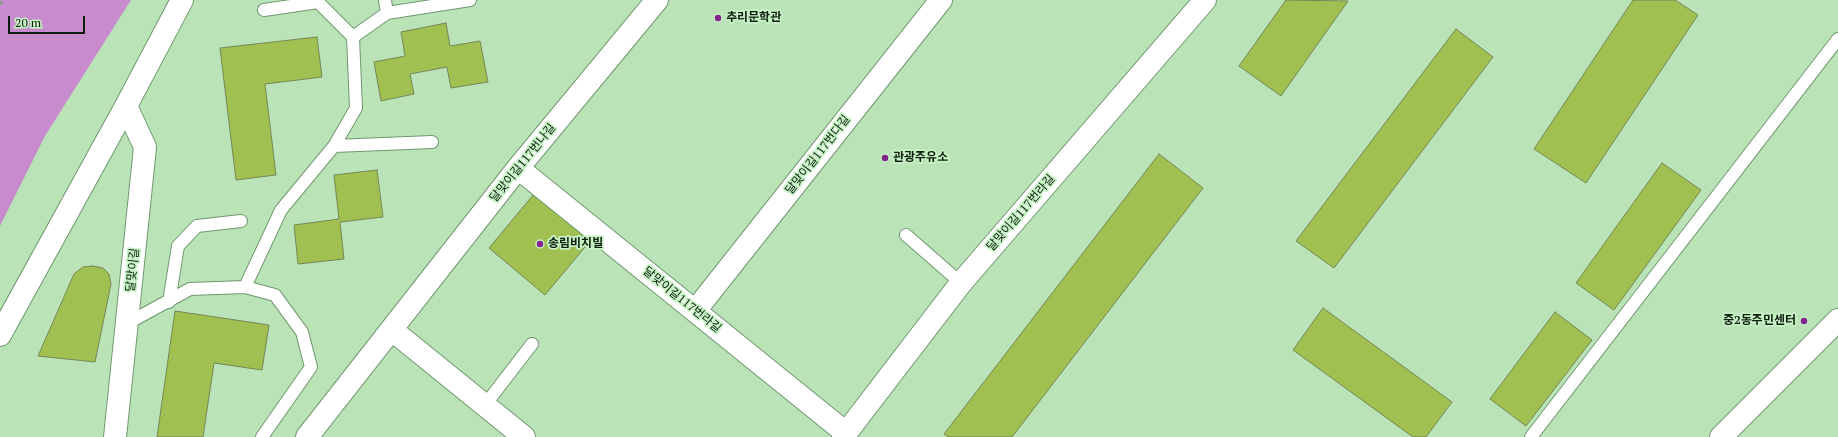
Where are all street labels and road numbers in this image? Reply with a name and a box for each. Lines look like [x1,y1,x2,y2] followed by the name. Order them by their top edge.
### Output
[783,113,853,197] street label: 달맞이길117번다길
[487,121,559,205] street label: 달맞이길117번나길
[984,172,1058,254] street label: 달맞이길117번라길
[124,247,142,293] street label: 달맞이길
[640,264,724,336] street label: 달맞이길117번라길

